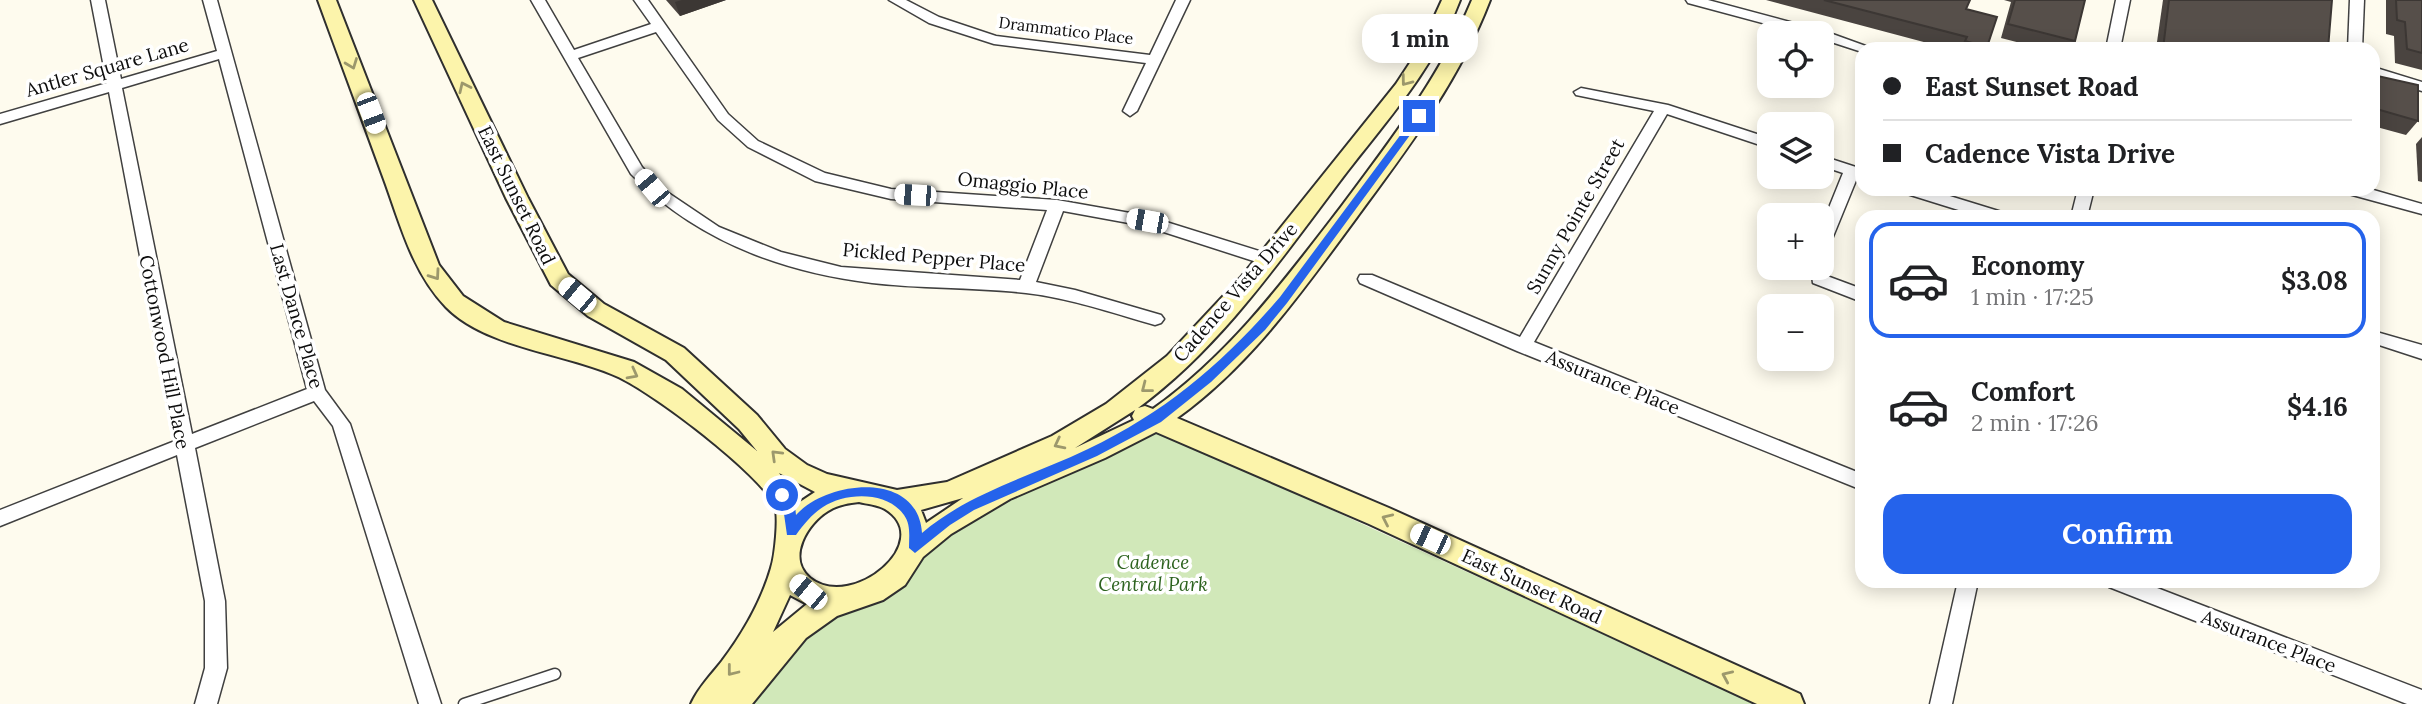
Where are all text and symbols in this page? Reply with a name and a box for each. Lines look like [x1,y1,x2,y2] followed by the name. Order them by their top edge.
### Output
[997,12,1135,48] street label: Drammatico Place
[1361,15,1477,64] callout: 1 min
[1757,21,1834,371] map controls
[1757,21,1834,98] button: locate
[1391,24,1449,53] text: 1 min
[22,32,191,102] street label: Antler Square Lane
[344,57,358,69] one-way arrow
[1925,70,2139,103] text: East Sunset Road
[1402,73,1415,85] one-way arrow
[458,81,472,94] one-way arrow
[354,90,389,136] car
[1403,100,1435,132] route end
[1757,112,1834,189] button: layers
[473,122,561,268] street label: East Sunset Road
[1521,133,1630,298] street label: Sunny Pointe Street
[1925,137,2175,170] text: Cadence Vista Drive
[631,165,674,211] car
[956,166,1090,204] street label: Omaggio Place
[894,183,937,207] car
[1757,203,1834,280] button: +
[1125,207,1170,235] car
[1168,217,1302,367] street label: Cadence Vista Drive
[842,237,1026,277] street label: Pickled Pepper Place
[265,241,329,391] street label: Last Dance Place
[1887,249,1950,312] icon: car
[1971,249,2084,282] text: Economy
[134,253,196,451] street label: Cottonwood Hill Place
[2281,264,2348,297] text: $3.08
[427,267,439,280] one-way arrow
[555,273,600,317] car
[1971,282,2094,311] text: 1 min · 17:25
[1757,294,1834,371] button: −
[1542,344,1683,420] street label: Assurance Place
[626,365,639,379] one-way arrow
[1887,375,1950,438] icon: car
[1971,375,2075,408] text: Comfort
[1141,380,1154,393] one-way arrow
[2287,390,2348,423] text: $4.16
[1971,408,2099,437] text: 2 min · 17:26
[1054,436,1066,450] one-way arrow
[772,450,785,463] one-way arrow
[766,479,798,511] route start
[1883,494,2352,574] button: Confirm
[1382,513,1394,527] one-way arrow
[1407,521,1454,557] car
[1458,543,1606,629] street label: East Sunset Road
[1098,550,1208,596] park label: Cadence Central Park
[786,570,831,614] car
[2197,604,2340,678] street label: Assurance Place
[727,664,740,676] one-way arrow
[1722,670,1734,684] one-way arrow

